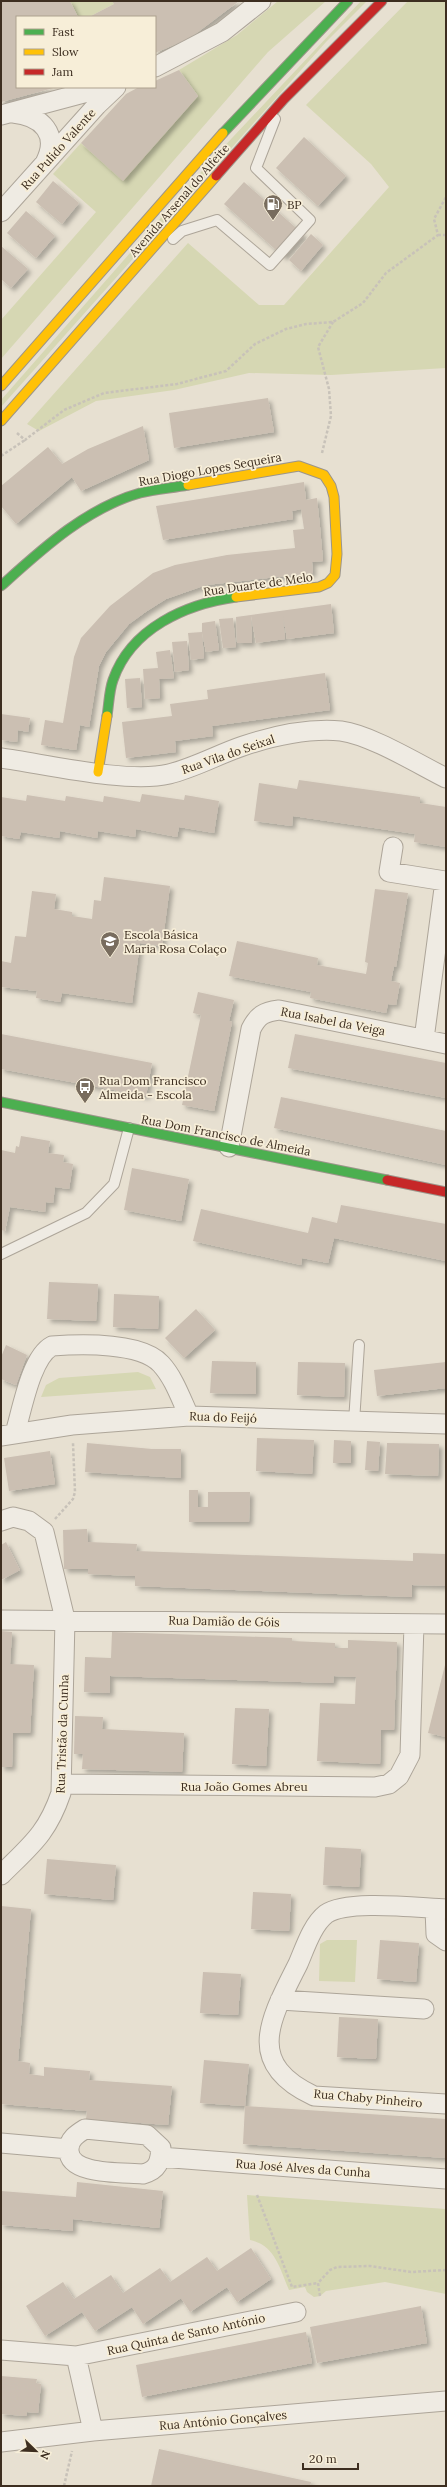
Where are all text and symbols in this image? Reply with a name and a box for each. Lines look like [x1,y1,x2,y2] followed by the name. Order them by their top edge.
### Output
[16,16,156,88] legend
[52,24,75,39] text: Fast
[52,44,79,59] text: Slow
[51,64,73,79] text: Jam
[18,105,99,193] street label: Rua Pulido Valente
[125,140,233,260] street label: Avenida Arsenal do Alfeite
[262,193,284,221] fuel station icon: BP
[287,197,302,212] place label: BP
[137,449,283,489] street label: Rua Diogo Lopes Sequeira
[202,569,314,599] street label: Rua Duarte de Melo
[179,731,277,777] street label: Rua Vila do Seixal
[124,927,227,956] place label: Escola Básica Maria Rosa Colaço
[99,930,121,958] school or university icon: Escola Básica Maria Rosa Colaço
[279,1004,387,1038] street label: Rua Isabel da Veiga
[98,1073,207,1102] place label: Rua Dom Francisco Almeida - Escola
[74,1076,96,1104] bus stop icon: Rua Dom Francisco Almeida - Escola
[140,1111,312,1159] street label: Rua Dom Francisco de Almeida
[189,1408,257,1426] street label: Rua do Feijó
[168,1613,280,1629] street label: Rua Damião de Góis
[52,1674,72,1794] street label: Rua Tristão da Cunha
[180,1779,308,1794] street label: Rua João Gomes Abreu
[313,2086,423,2110] street label: Rua Chaby Pinheiro
[235,2156,371,2180] street label: Rua José Alves da Cunha
[106,2310,266,2358] street label: Rua Quinta de Santo António
[158,2407,288,2433] street label: Rua António Gonçalves
[16,2431,56,2471] north arrow
[303,2445,358,2471] scale bar
[37,2448,53,2462] text: N
[309,2451,337,2466] text: 20 m

